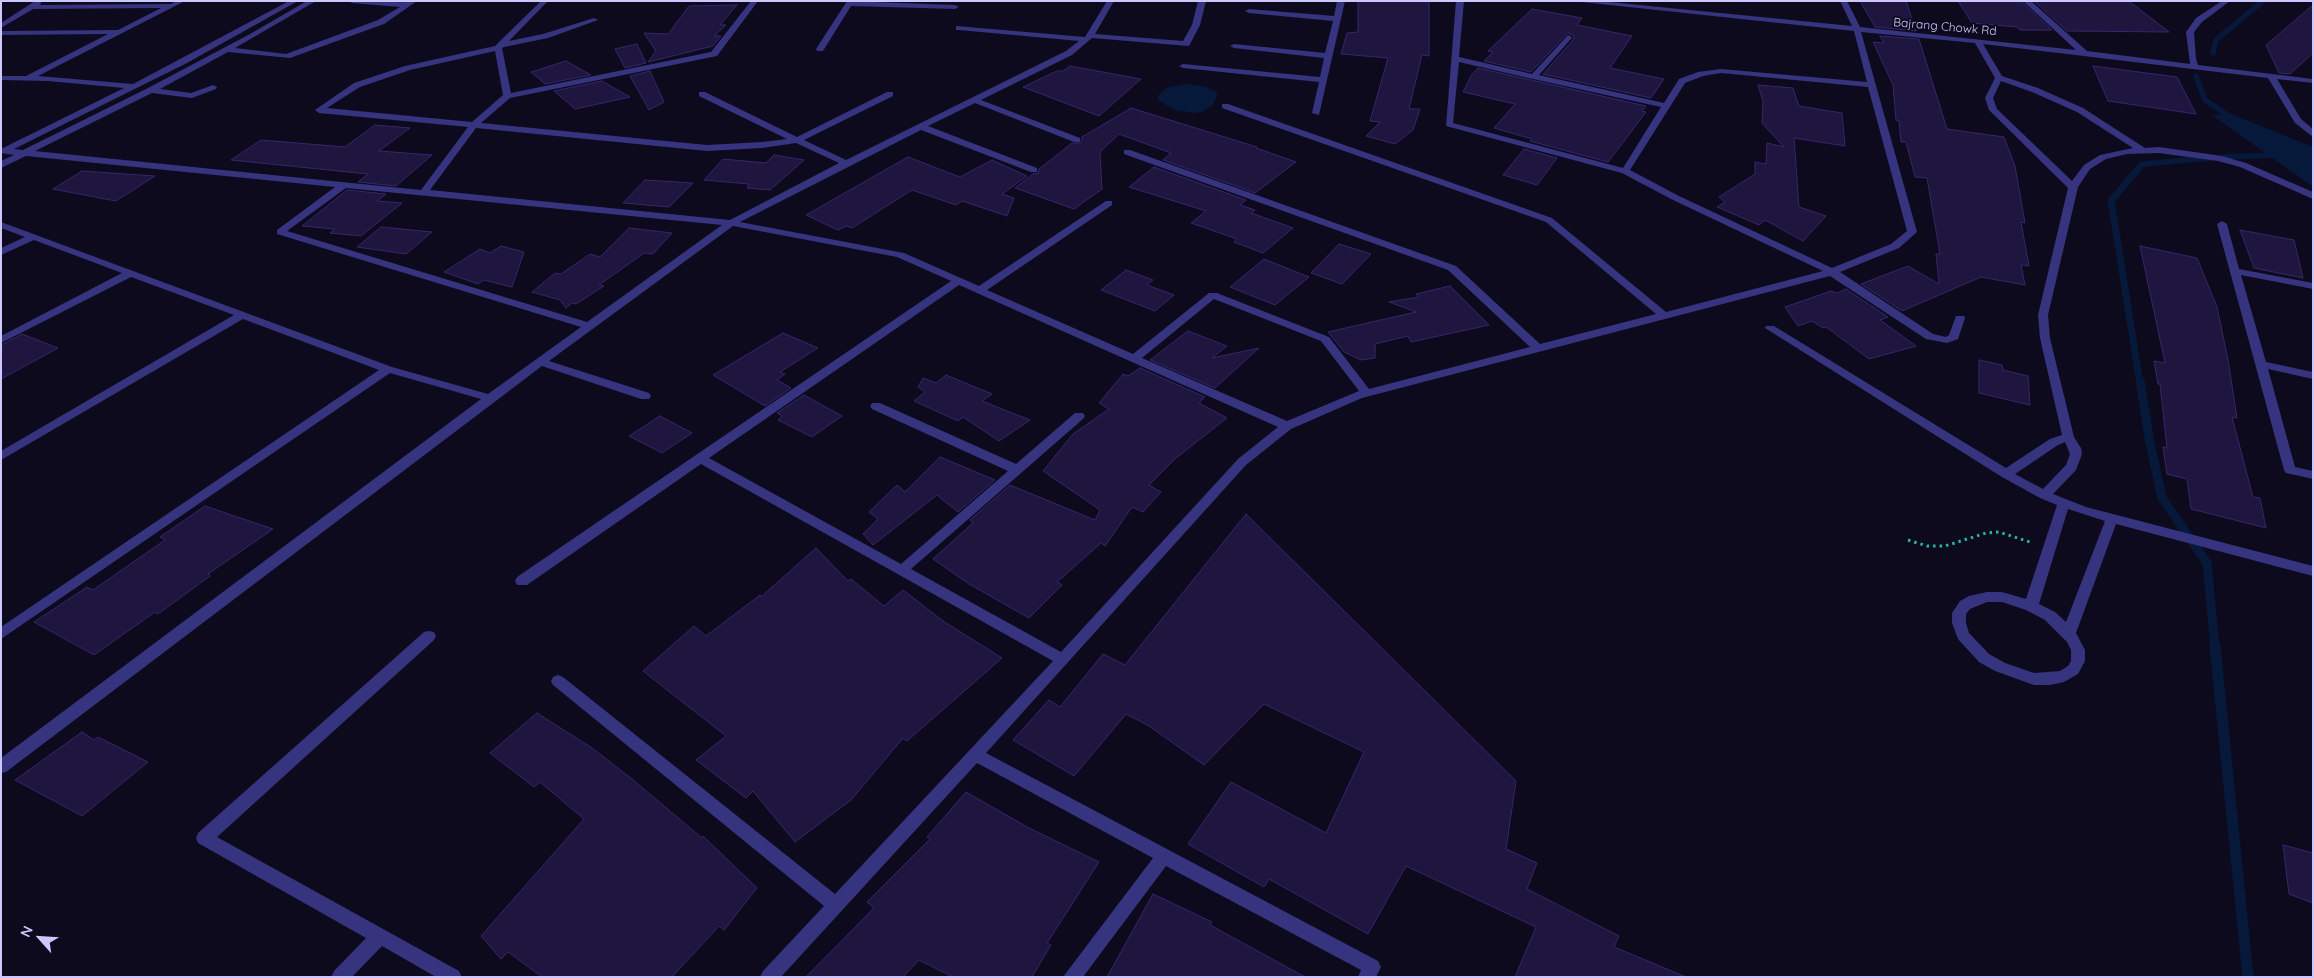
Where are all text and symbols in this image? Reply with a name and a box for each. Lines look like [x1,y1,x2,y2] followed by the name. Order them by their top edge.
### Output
[1893,15,1997,39] street label: Bajrang Chowk Rd
[15,913,65,963] north arrow
[16,923,37,940] text: N

